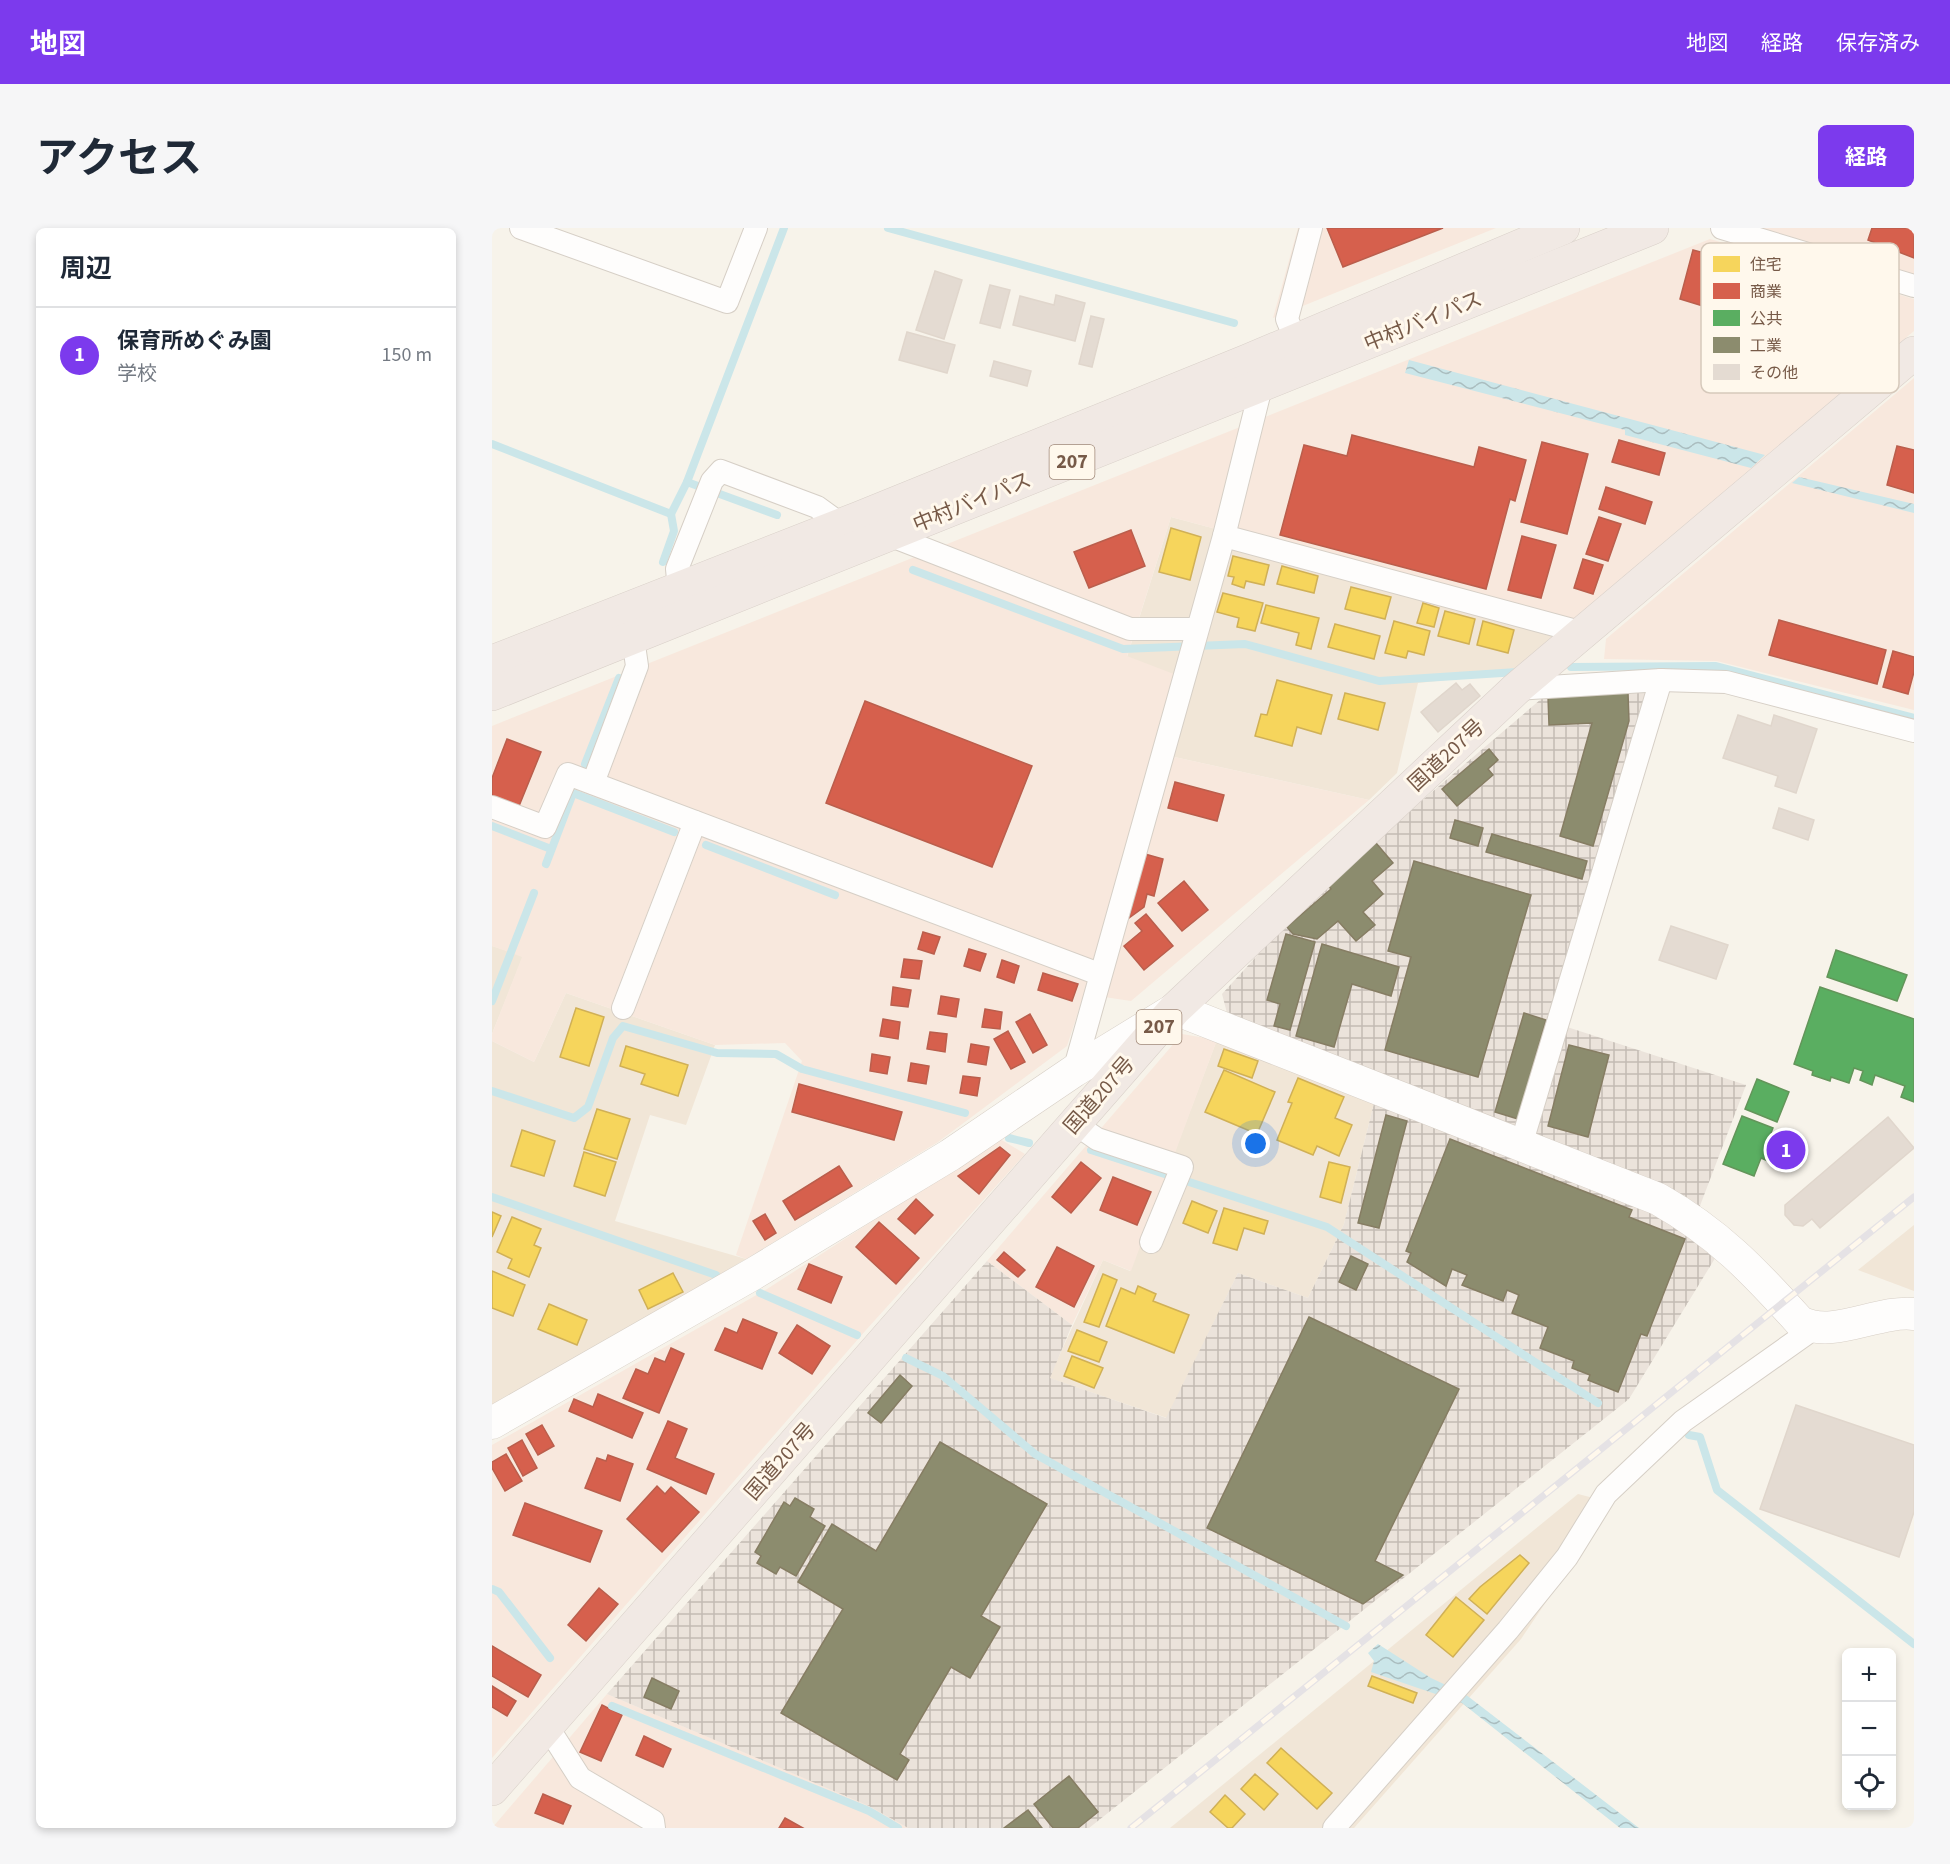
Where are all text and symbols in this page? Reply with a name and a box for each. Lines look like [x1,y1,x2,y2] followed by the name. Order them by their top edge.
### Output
[30,24,86,64] text: 地図
[1686,28,1728,58] text: 地図
[1761,28,1803,58] text: 経路
[1836,28,1920,58] text: 保存済み
[1818,125,1914,187] button: 経路
[36,129,202,189] text: アクセス
[1701,243,1899,393] legend
[60,250,112,287] text: 周辺
[1750,254,1782,276] text: 住宅
[1750,281,1782,303] text: 商業
[1359,284,1487,358] street label: 中村バイパス
[1750,308,1782,330] text: 公共
[117,325,272,357] text: 保育所めぐみ園
[1750,335,1782,357] text: 工業
[74,341,85,369] text: 1
[382,341,432,369] text: 150 m
[117,360,157,388] text: 学校
[1750,362,1798,384] text: その他
[1050,445,1094,479] road number: 207
[908,465,1036,539] street label: 中村バイパス
[1401,712,1491,798] street label: 国道207号
[1136,1010,1182,1044] road number: 207
[1057,1050,1141,1140] street label: 国道207号
[1766,1128,1806,1172] pin: 1
[1241,1129,1270,1158] your location
[738,1416,822,1506] street label: 国道207号
[1842,1648,1896,1810] map controls
[1842,1648,1896,1702] button: +
[1842,1702,1896,1756] button: −
[1842,1756,1896,1810] button: locate

